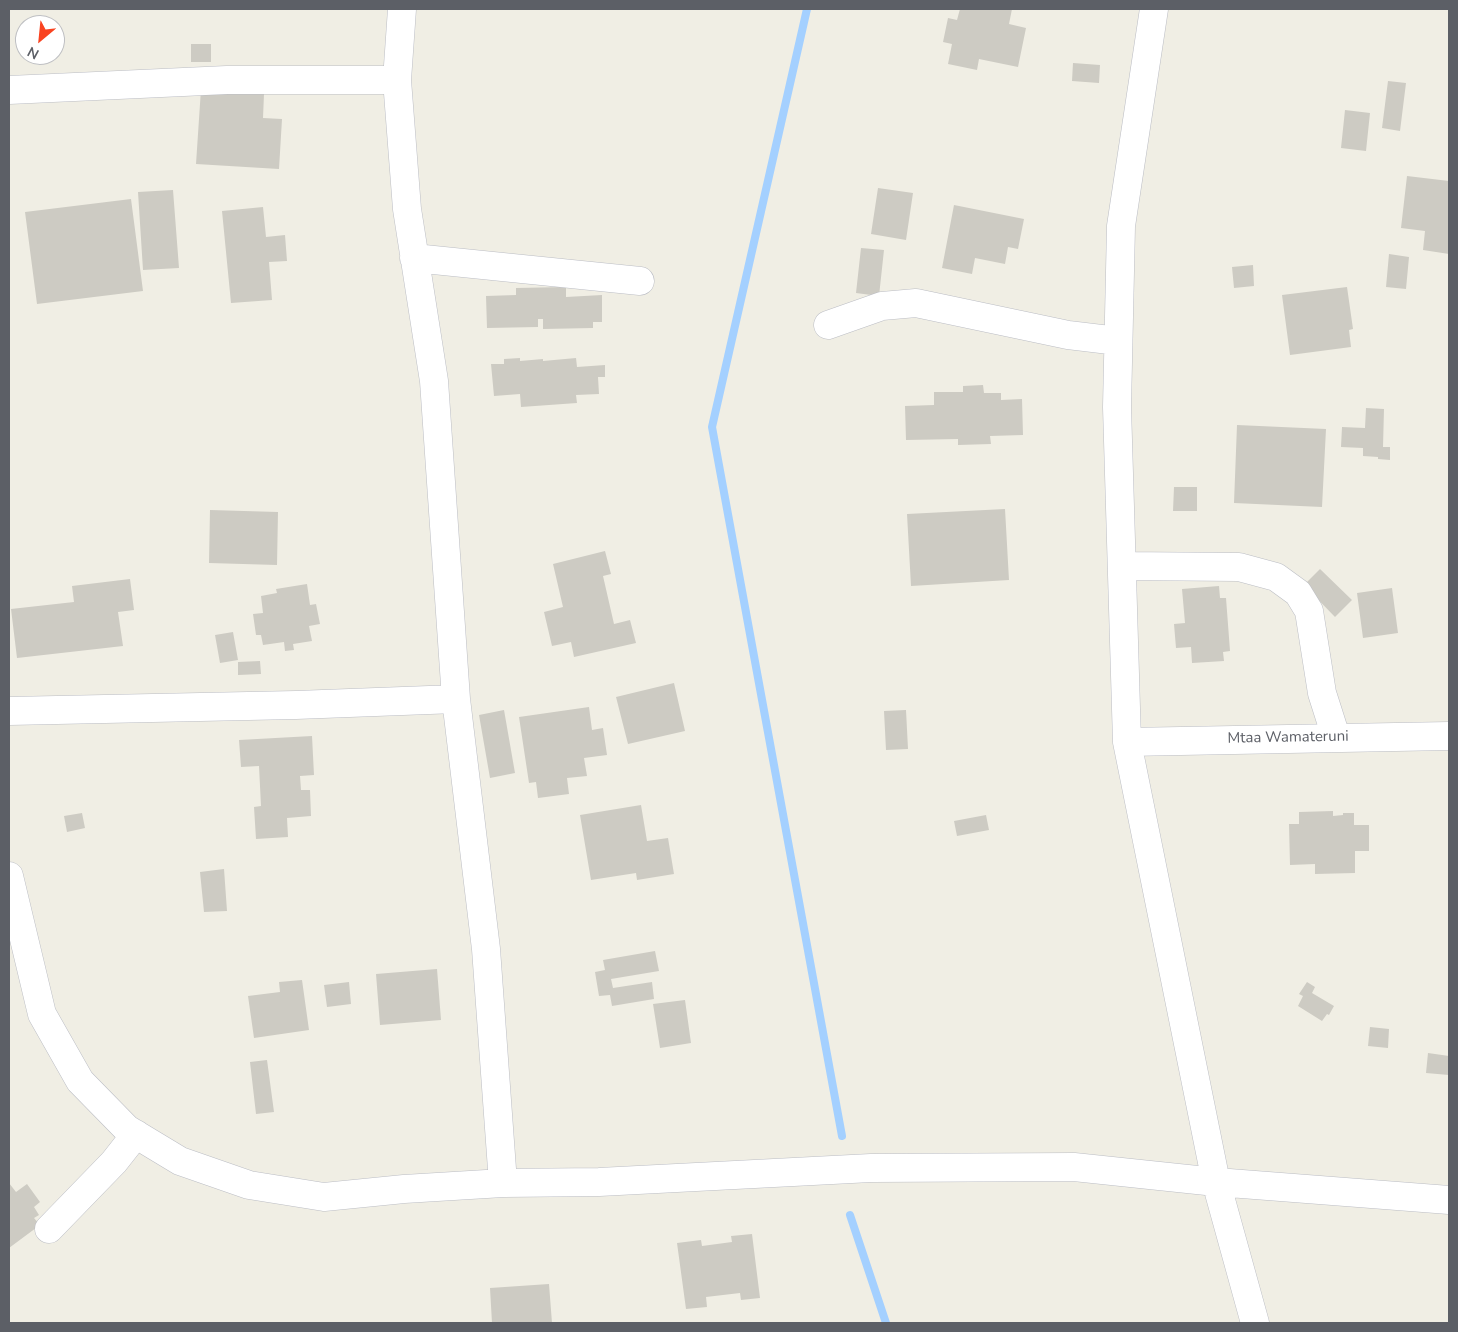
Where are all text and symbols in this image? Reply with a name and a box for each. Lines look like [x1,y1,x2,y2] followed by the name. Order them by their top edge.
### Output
[15,15,65,65] north arrow
[24,42,42,64] text: N
[1227,728,1349,748] street label: Mtaa Wamateruni

